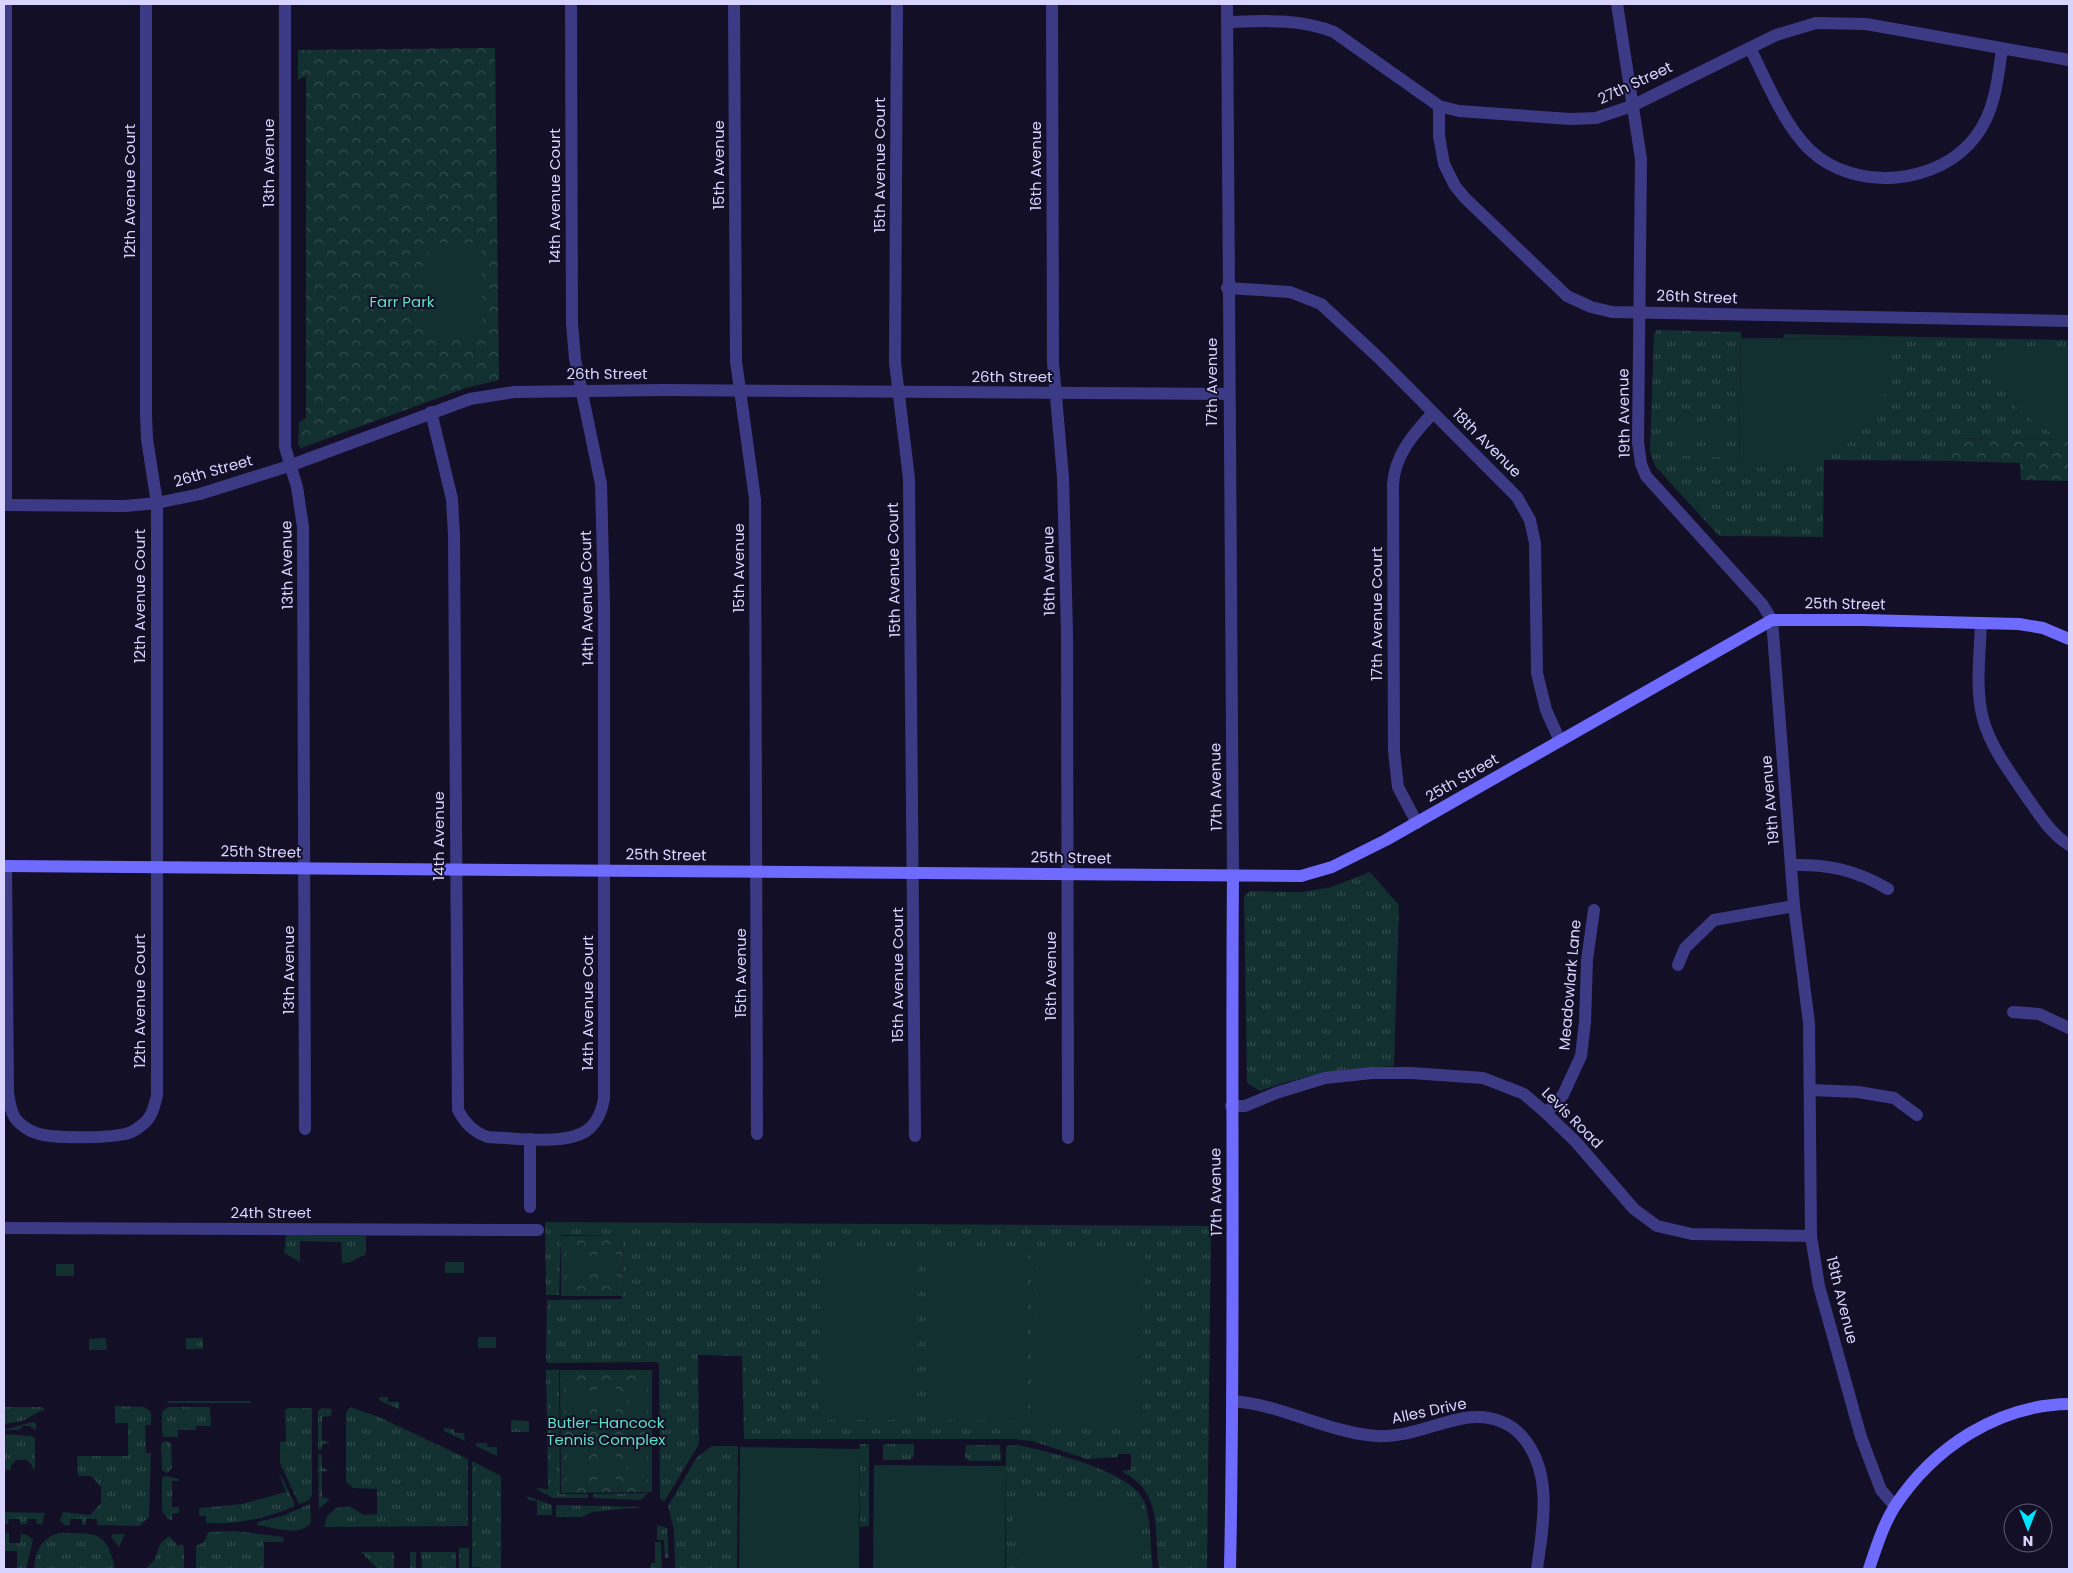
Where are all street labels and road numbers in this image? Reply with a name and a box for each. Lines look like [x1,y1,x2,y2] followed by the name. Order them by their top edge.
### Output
[1594,56,1675,109] street label: 27th Street
[869,97,890,233] street label: 15th Avenue Court
[258,118,279,208] street label: 13th Avenue
[708,120,729,210] street label: 15th Avenue
[1025,121,1046,211] street label: 16th Avenue
[119,124,140,258] street label: 12th Avenue Court
[544,128,565,264] street label: 14th Avenue Court
[1656,285,1738,308] street label: 26th Street
[1201,338,1222,426] street label: 17th Avenue
[566,363,648,384] street label: 26th Street
[971,366,1053,387] street label: 26th Street
[1612,368,1635,458] street label: 19th Avenue
[1448,404,1526,482] street label: 18th Avenue
[171,449,255,492] street label: 26th Street
[882,502,905,638] street label: 15th Avenue Court
[275,520,298,610] street label: 13th Avenue
[728,523,749,613] street label: 15th Avenue
[1037,526,1060,616] street label: 16th Avenue
[129,529,150,663] street label: 12th Avenue Court
[575,530,598,666] street label: 14th Avenue Court
[1366,547,1387,681] street label: 17th Avenue Court
[1804,592,1886,615] street label: 25th Street
[1204,743,1227,831] street label: 17th Avenue
[1421,748,1502,807] street label: 25th Street
[1755,754,1784,846] street label: 19th Avenue
[428,791,449,881] street label: 14th Avenue
[220,840,302,863] street label: 25th Street
[625,843,707,866] street label: 25th Street
[1030,846,1112,869] street label: 25th Street
[887,907,908,1043] street label: 15th Avenue Court
[1553,919,1586,1051] street label: Meadowlark Lane
[278,925,299,1015] street label: 13th Avenue
[730,928,751,1018] street label: 15th Avenue
[1040,931,1061,1021] street label: 16th Avenue
[129,934,150,1068] street label: 12th Avenue Court
[577,935,598,1071] street label: 14th Avenue Court
[1537,1082,1608,1153] street label: Levis Road
[1204,1148,1227,1236] street label: 17th Avenue
[230,1202,312,1223] street label: 24th Street
[1821,1254,1864,1346] street label: 19th Avenue
[1389,1392,1468,1429] street label: Alles Drive

